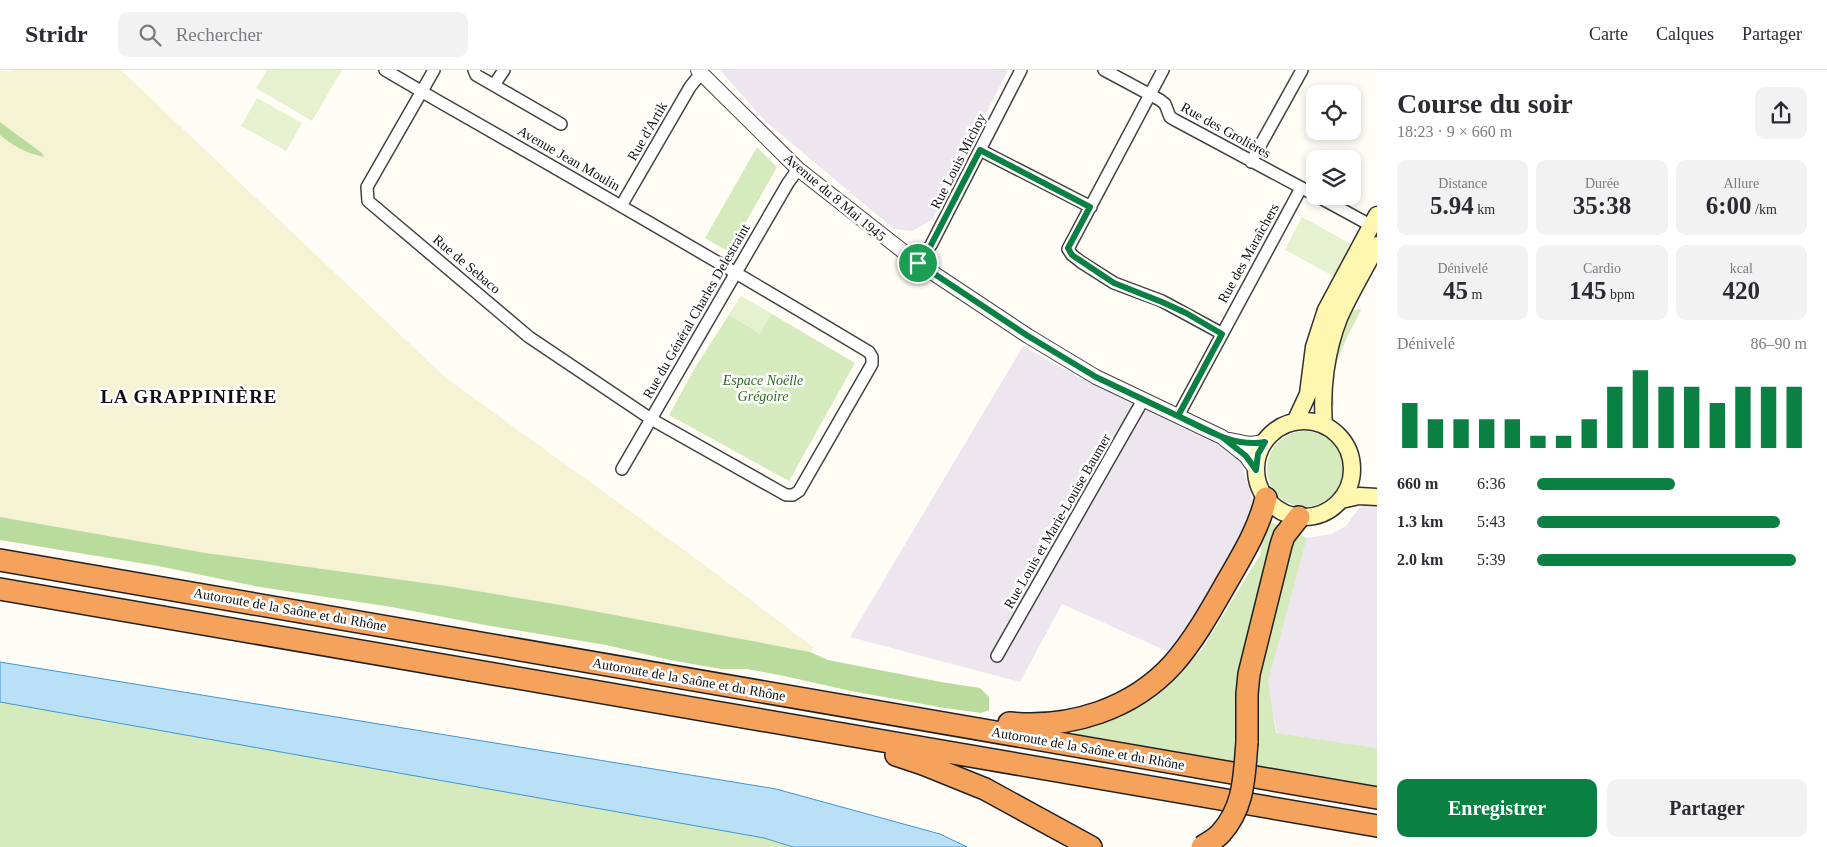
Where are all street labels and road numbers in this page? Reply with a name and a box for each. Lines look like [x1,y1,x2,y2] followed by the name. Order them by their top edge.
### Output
[625,99,670,163] street label: Rue d'Artik
[1178,100,1273,161] street label: Rue des Grolières
[928,111,989,211] street label: Rue Louis Michoy
[515,123,623,194] street label: Avenue Jean Moulin
[781,150,889,244] street label: Avenue du 8 Mai 1945
[1215,201,1282,306] street label: Rue des Maraîchers
[640,221,753,401] street label: Rue du Général Charles Delestraint
[430,232,503,297] street label: Rue de Sebaco
[1001,431,1114,611] street label: Rue Louis et Marie-Louise Baumer
[192,585,388,634] street label: Autoroute de la Saône et du Rhône
[591,655,787,704] street label: Autoroute de la Saône et du Rhône
[990,724,1186,773] street label: Autoroute de la Saône et du Rhône

